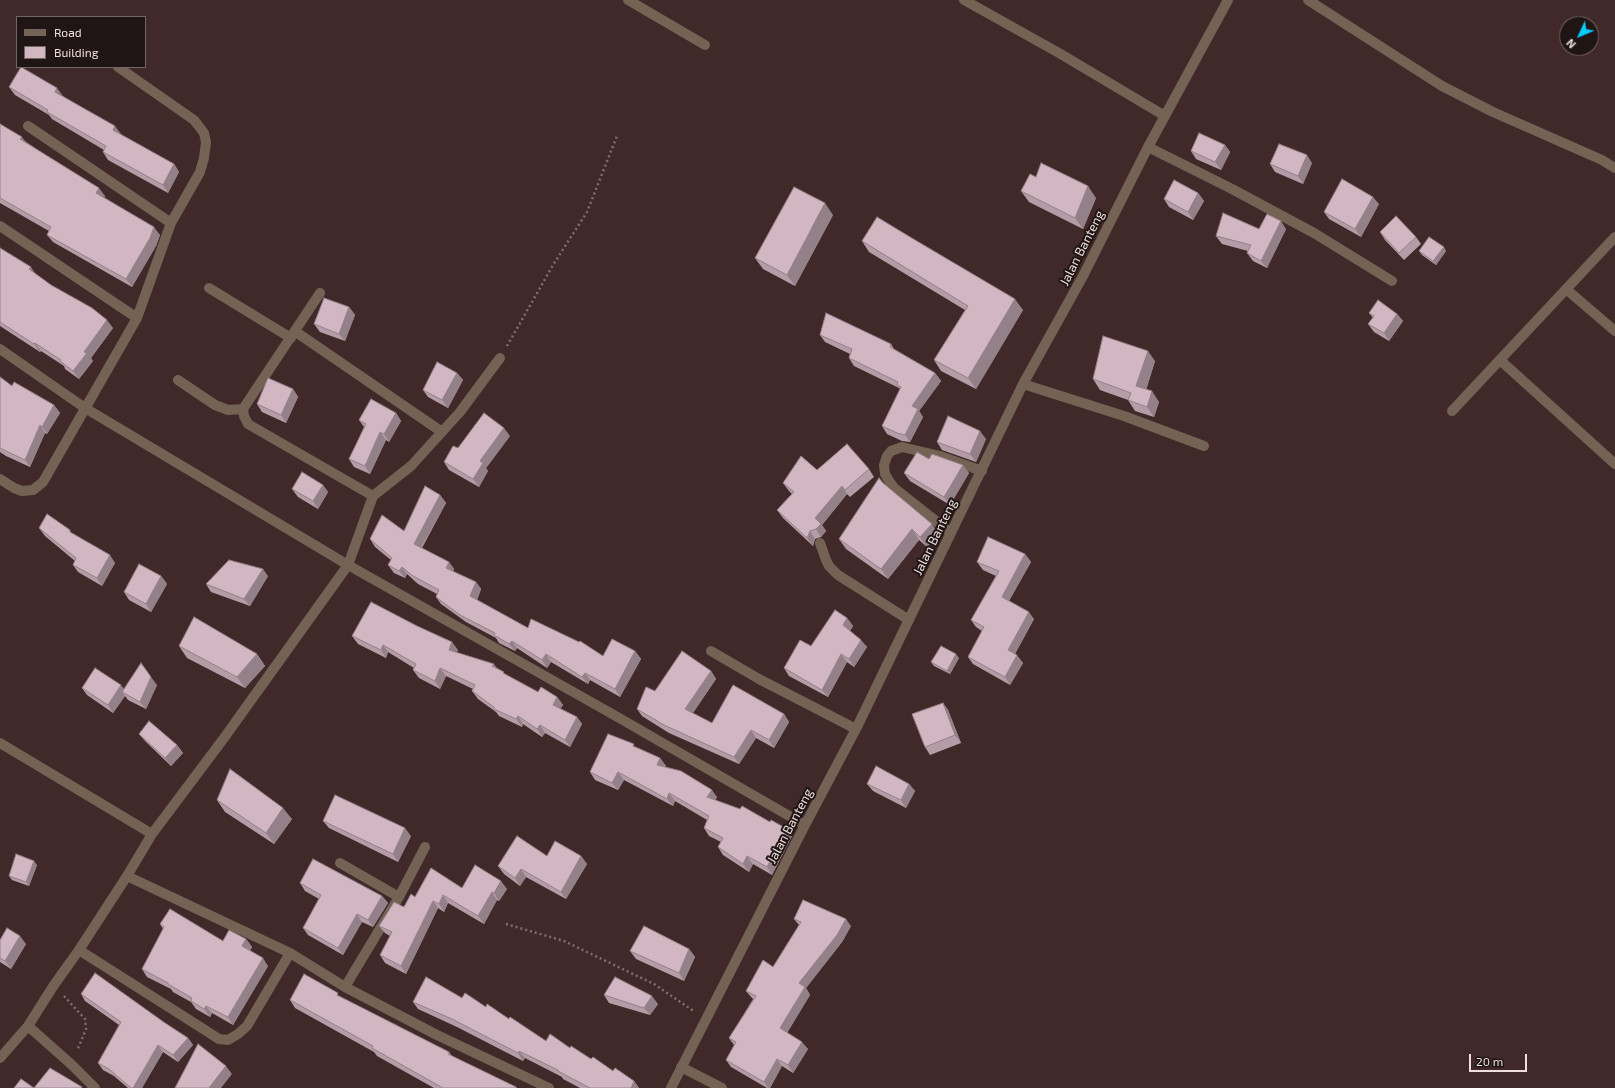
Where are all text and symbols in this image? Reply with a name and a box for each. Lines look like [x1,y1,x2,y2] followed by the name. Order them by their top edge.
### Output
[16,16,146,68] legend
[1559,16,1599,56] north arrow
[54,25,82,39] text: Road
[1563,37,1578,51] text: N
[54,45,98,59] text: Building
[1056,208,1108,288] street label: Jalan Banteng
[910,497,960,577] street label: Jalan Banteng
[764,786,816,866] street label: Jalan Banteng
[1471,1046,1529,1072] scale bar
[1476,1054,1503,1068] text: 20 m

